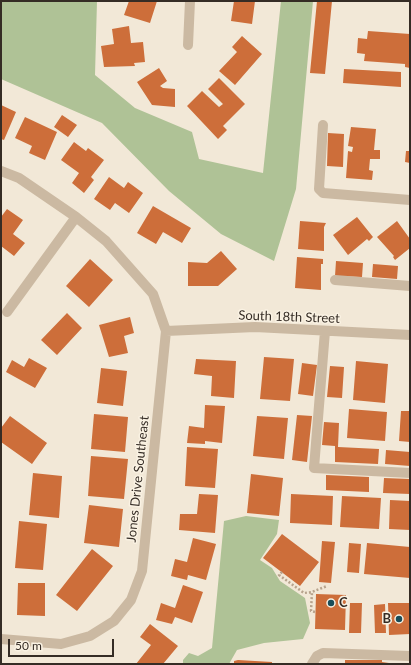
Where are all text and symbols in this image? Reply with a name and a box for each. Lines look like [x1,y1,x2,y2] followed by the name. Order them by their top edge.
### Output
[238,307,340,327] street label: South 18th Street
[124,415,152,543] street label: Jones Drive Southeast
[339,595,348,611] place label: C
[326,598,336,608] marker: C
[382,611,391,627] place label: B
[394,614,404,624] marker: B
[10,631,116,657] scale bar
[15,638,42,653] text: 50 m

